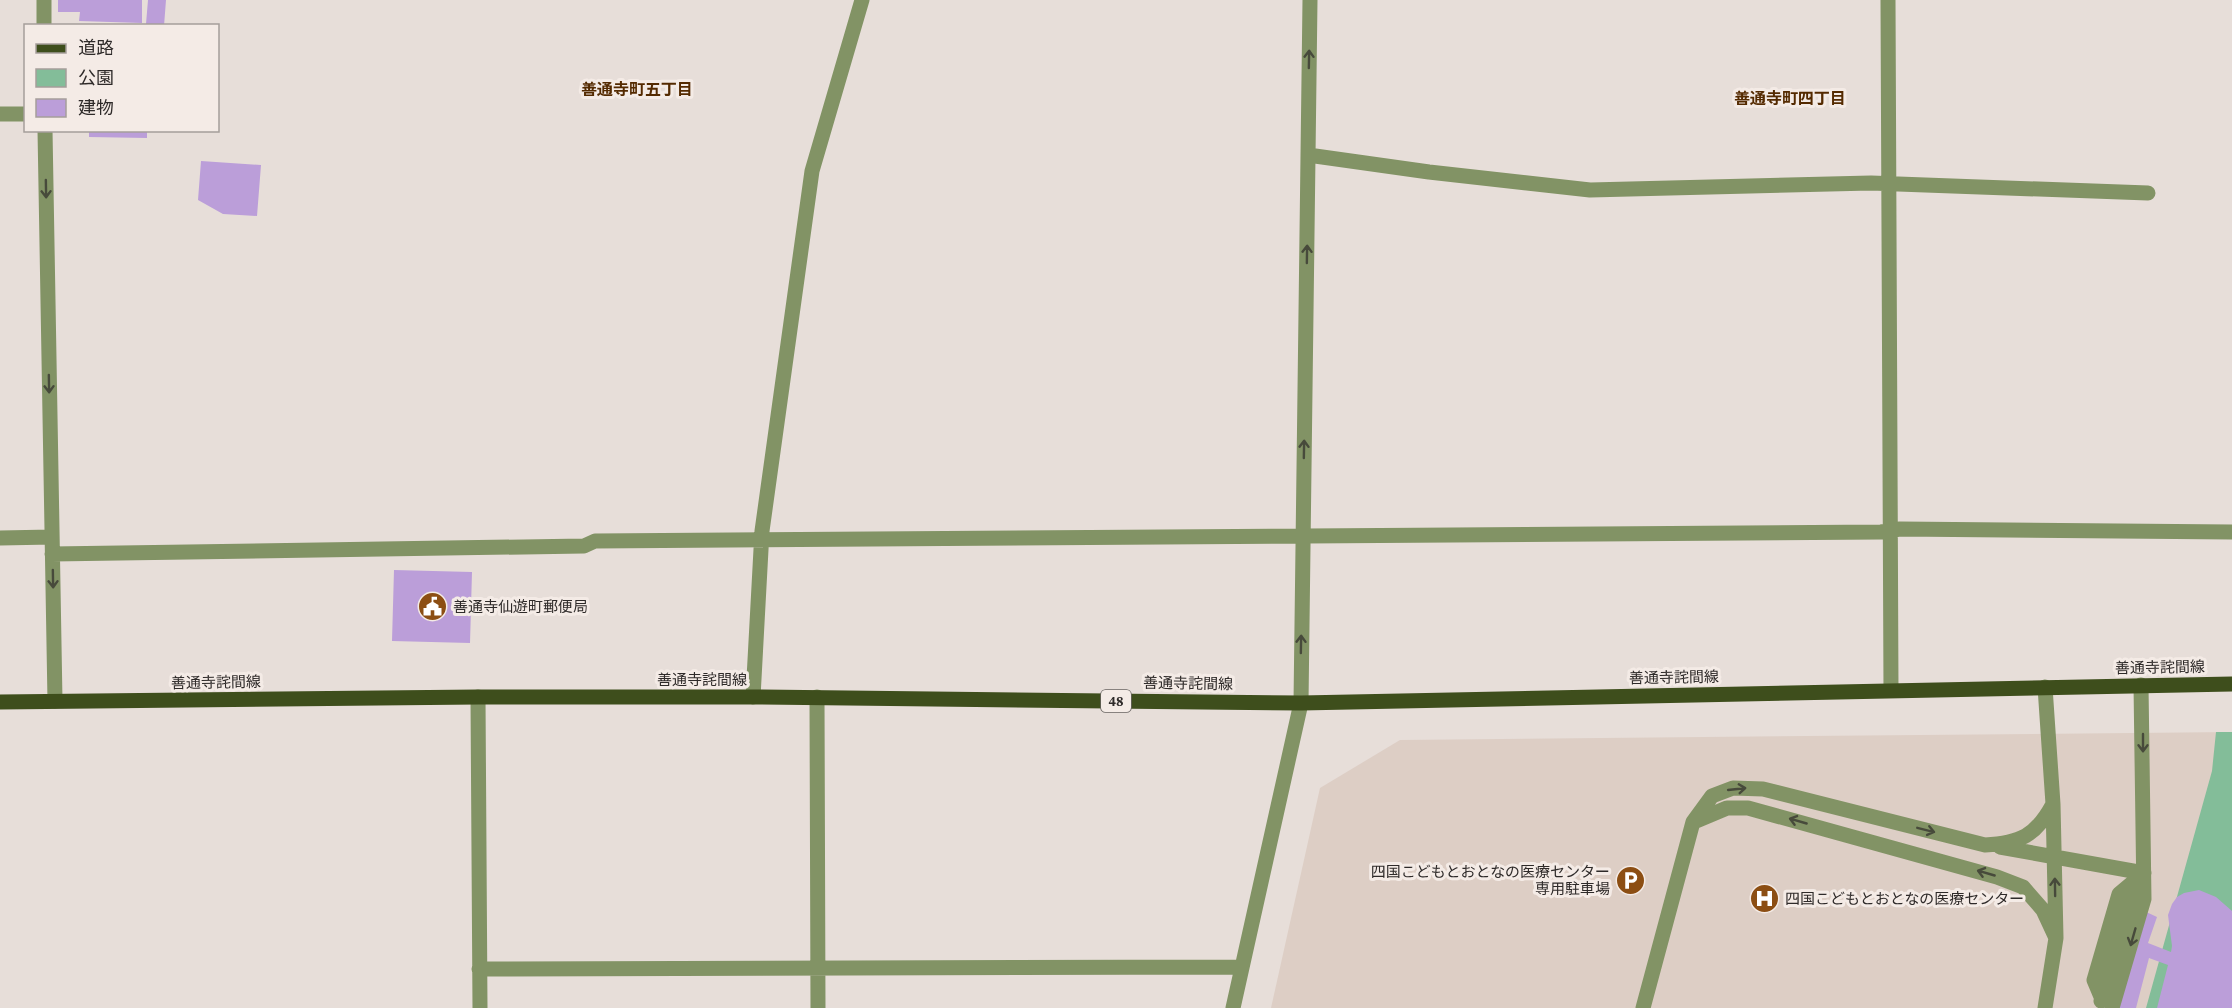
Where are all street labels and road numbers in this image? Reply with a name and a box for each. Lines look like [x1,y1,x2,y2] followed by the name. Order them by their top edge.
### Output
[2115,656,2205,678] street label: 善通寺詫間線
[1629,666,1719,688] street label: 善通寺詫間線
[657,669,747,690] street label: 善通寺詫間線
[171,671,261,693] street label: 善通寺詫間線
[1143,672,1233,694] street label: 善通寺詫間線
[1101,690,1131,712] road number: 48

